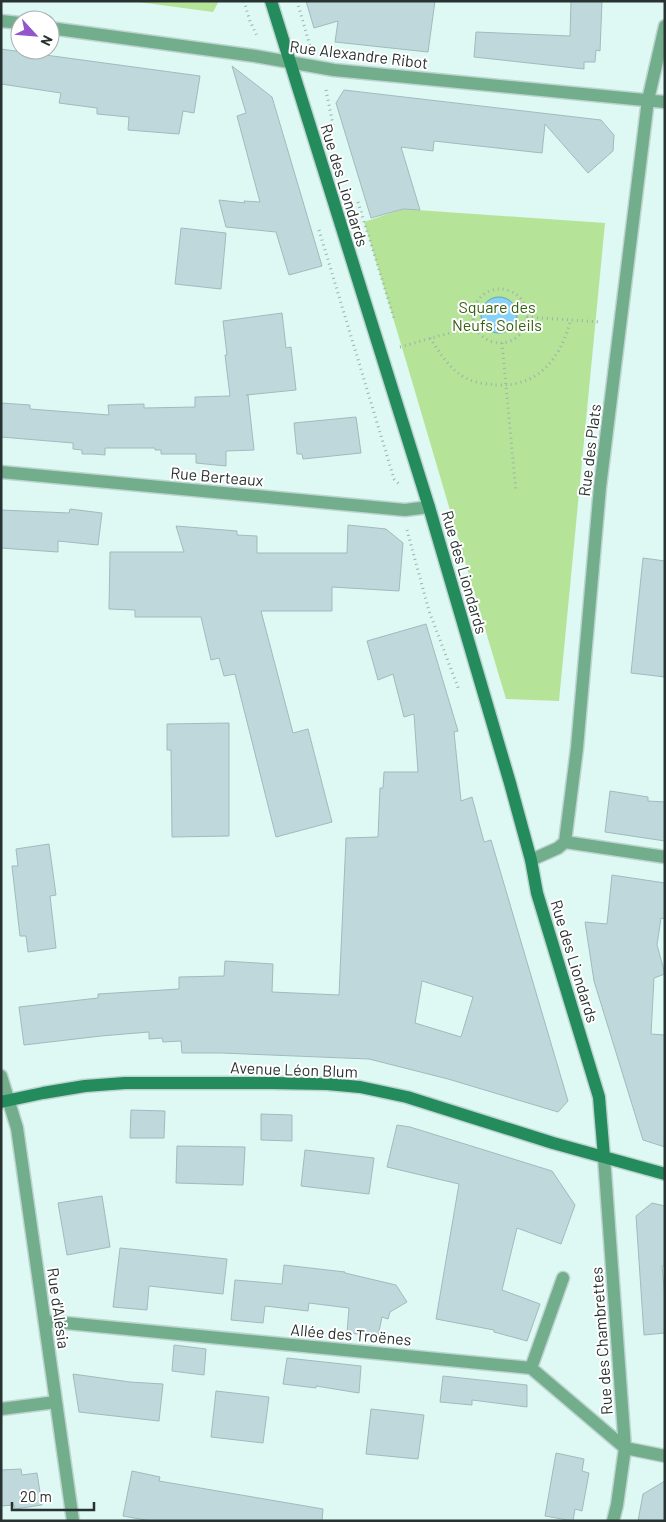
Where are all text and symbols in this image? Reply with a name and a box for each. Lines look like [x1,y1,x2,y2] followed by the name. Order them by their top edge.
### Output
[10,10,60,60] north arrow
[37,33,57,49] text: N
[289,36,429,72] street label: Rue Alexandre Ribot
[317,121,373,249] street label: Rue des Liondards
[452,297,542,334] park label: Square des Neufs Soleils
[574,403,604,497] street label: Rue des Plats
[170,462,265,490] street label: Rue Berteaux
[438,508,492,636] street label: Rue des Liondards
[547,897,603,1025] street label: Rue des Liondards
[230,1057,358,1081] street label: Avenue Léon Blum
[44,1266,74,1350] street label: Rue d'Alésia
[586,1266,616,1416] street label: Rue des Chambrettes
[290,1319,412,1349] street label: Allée des Troënes
[12,1480,95,1512] scale bar
[20,1487,52,1505] text: 20 m

